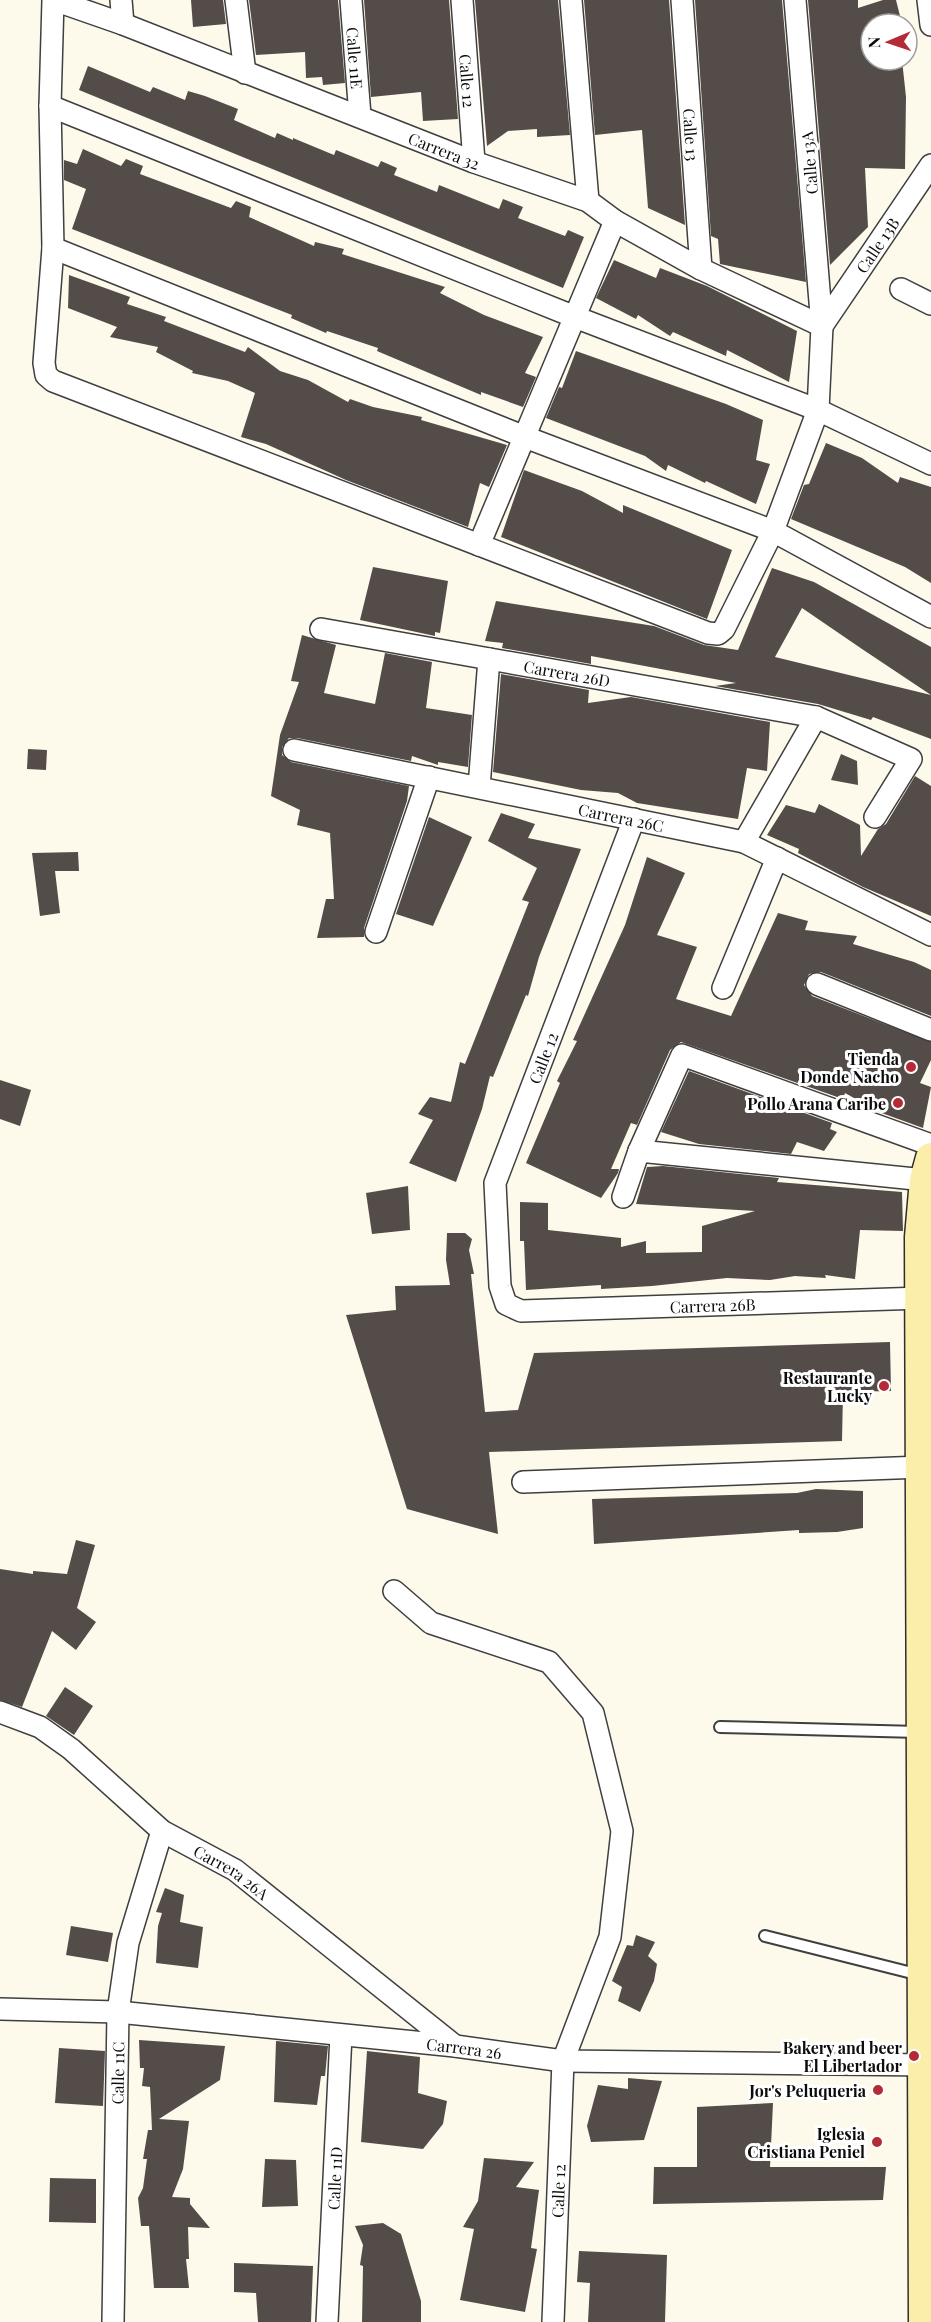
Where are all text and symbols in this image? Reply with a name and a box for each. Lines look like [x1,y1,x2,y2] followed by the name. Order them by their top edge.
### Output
[859,12,919,72] north arrow
[343,26,368,89] street label: Calle 11E
[863,36,884,49] text: N
[456,53,480,108] street label: Calle 12
[679,108,704,162] street label: Calle 13
[405,127,482,174] street label: Carrera 32
[796,130,822,195] street label: Calle 13A
[851,213,903,277] street label: Calle 13B
[522,655,612,691] street label: Carrera 26D
[577,798,666,836] street label: Carrera 26C
[524,1029,562,1087] street label: Calle 12
[800,1048,900,1087] place label: Tienda Donde Nacho
[904,1060,918,1074] marker: Tienda Donde Nacho
[747,1093,886,1114] place label: Pollo Arana Caribe
[891,1096,905,1110] marker: Pollo Arana Caribe
[669,1293,756,1317] street label: Carrera 26B
[783,1367,873,1406] place label: Restaurante Lucky
[877,1379,891,1393] marker: Restaurante Lucky
[190,1840,274,1904] street label: Carrera 26A
[425,2033,503,2063] street label: Carrera 26
[783,2037,903,2076] place label: Bakery and beer El Libertador
[106,2041,128,2105] street label: Calle 11C
[907,2049,921,2063] marker: Bakery and beer El Libertador
[748,2080,867,2101] place label: Jor's Peluqueria
[871,2083,885,2097] marker: Jor's Peluqueria
[747,2123,866,2162] place label: Iglesia Cristiana Peniel
[870,2135,884,2149] marker: Iglesia Cristiana Peniel
[322,2146,346,2210] street label: Calle 11D
[547,2164,569,2218] street label: Calle 12

